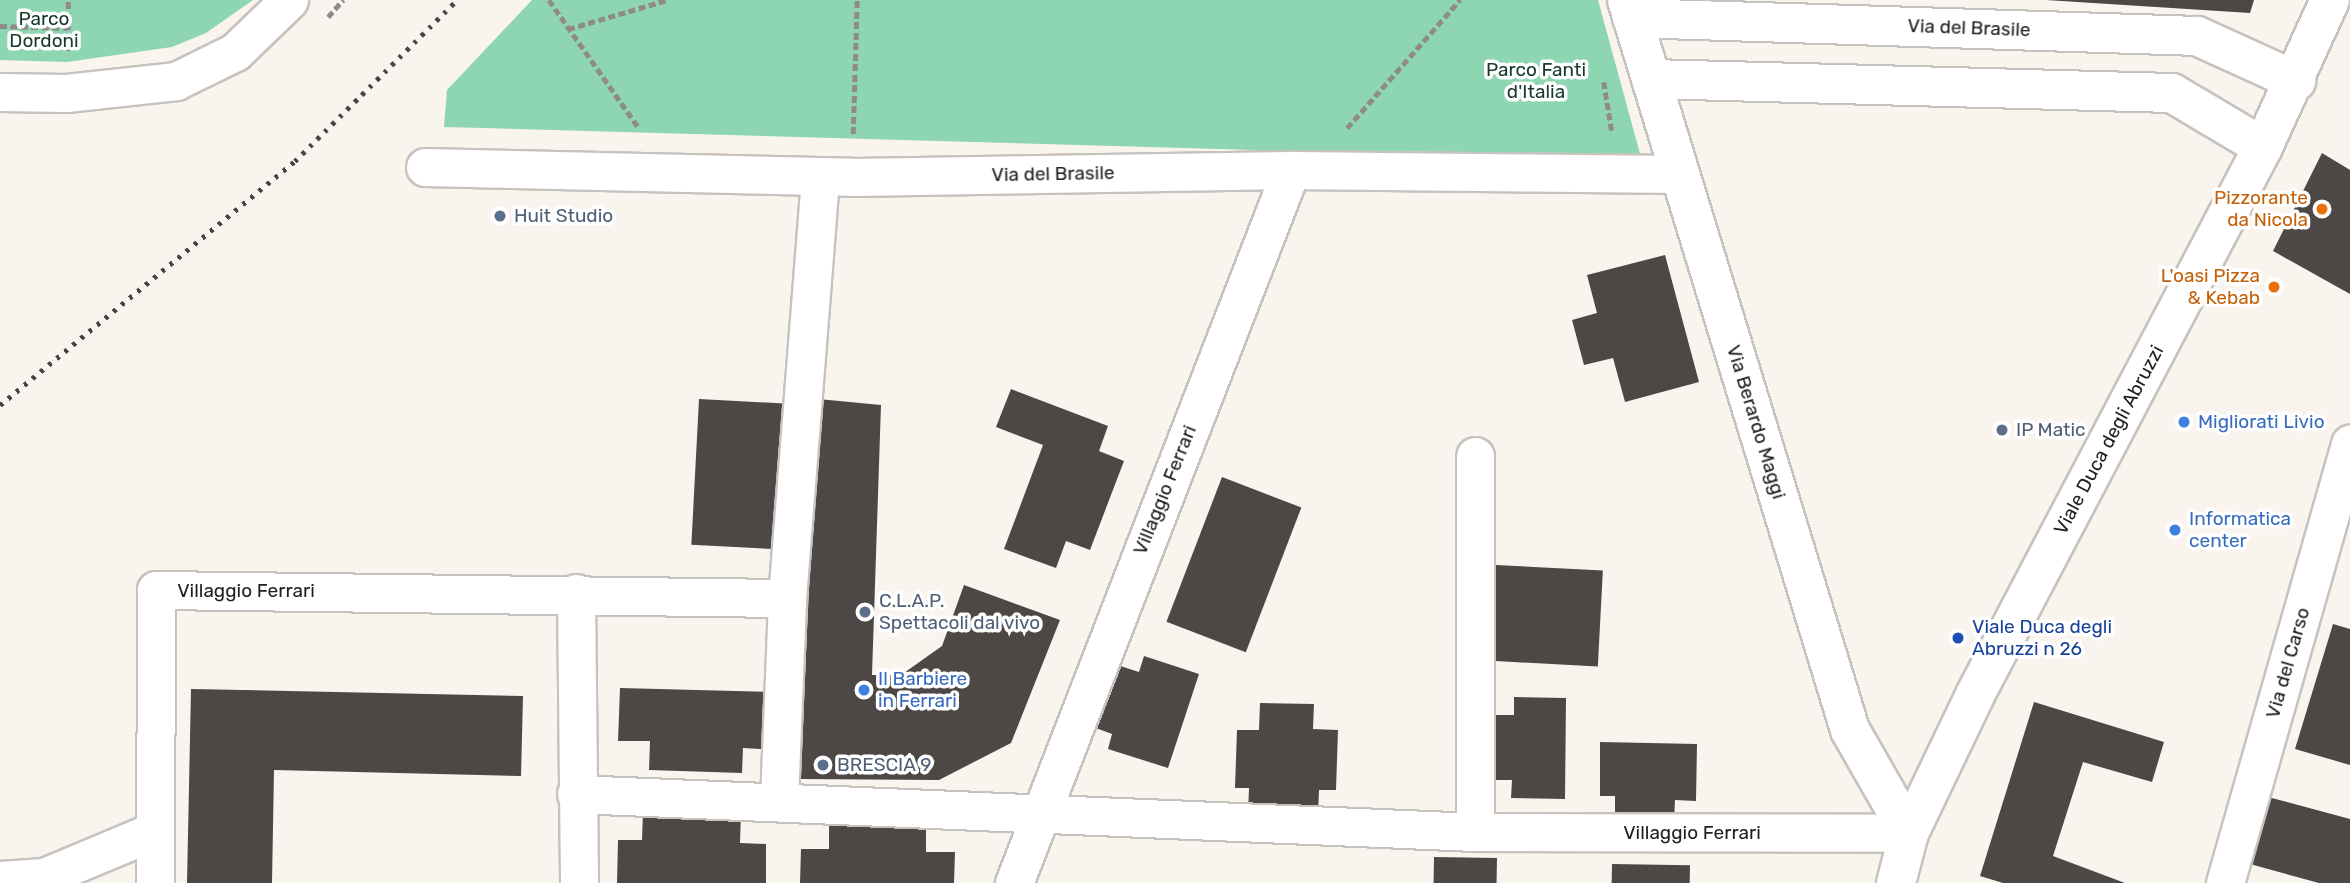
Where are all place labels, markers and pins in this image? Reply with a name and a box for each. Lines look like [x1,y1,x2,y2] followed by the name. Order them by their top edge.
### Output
[2214,187,2308,231] place label: Pizzorante da Nicola
[2314,201,2330,217] marker: Pizzorante da Nicola
[514,205,613,227] place label: Huit Studio
[492,208,508,224] marker: Huit Studio
[2161,265,2260,309] place label: L'oasi Pizza & Kebab
[2266,279,2282,295] marker: L'oasi Pizza & Kebab
[2198,411,2325,433] place label: Migliorati Livio
[2176,414,2192,430] marker: Migliorati Livio
[2016,419,2086,441] place label: IP Matic
[1994,422,2010,438] marker: IP Matic
[2189,508,2291,552] place label: Informatica center
[2167,522,2183,538] marker: Informatica center
[879,590,1041,634] place label: C.L.A.P. Spettacoli dal vivo
[857,604,873,620] marker: C.L.A.P. Spettacoli dal vivo
[1972,616,2112,660] place label: Viale Duca degli Abruzzi n 26
[1950,630,1966,646] marker: Viale Duca degli Abruzzi n 26
[878,668,967,712] place label: Il Barbiere in Ferrari
[856,682,872,698] marker: Il Barbiere in Ferrari
[837,754,932,776] place label: BRESCIA 9
[815,757,831,773] marker: BRESCIA 9

